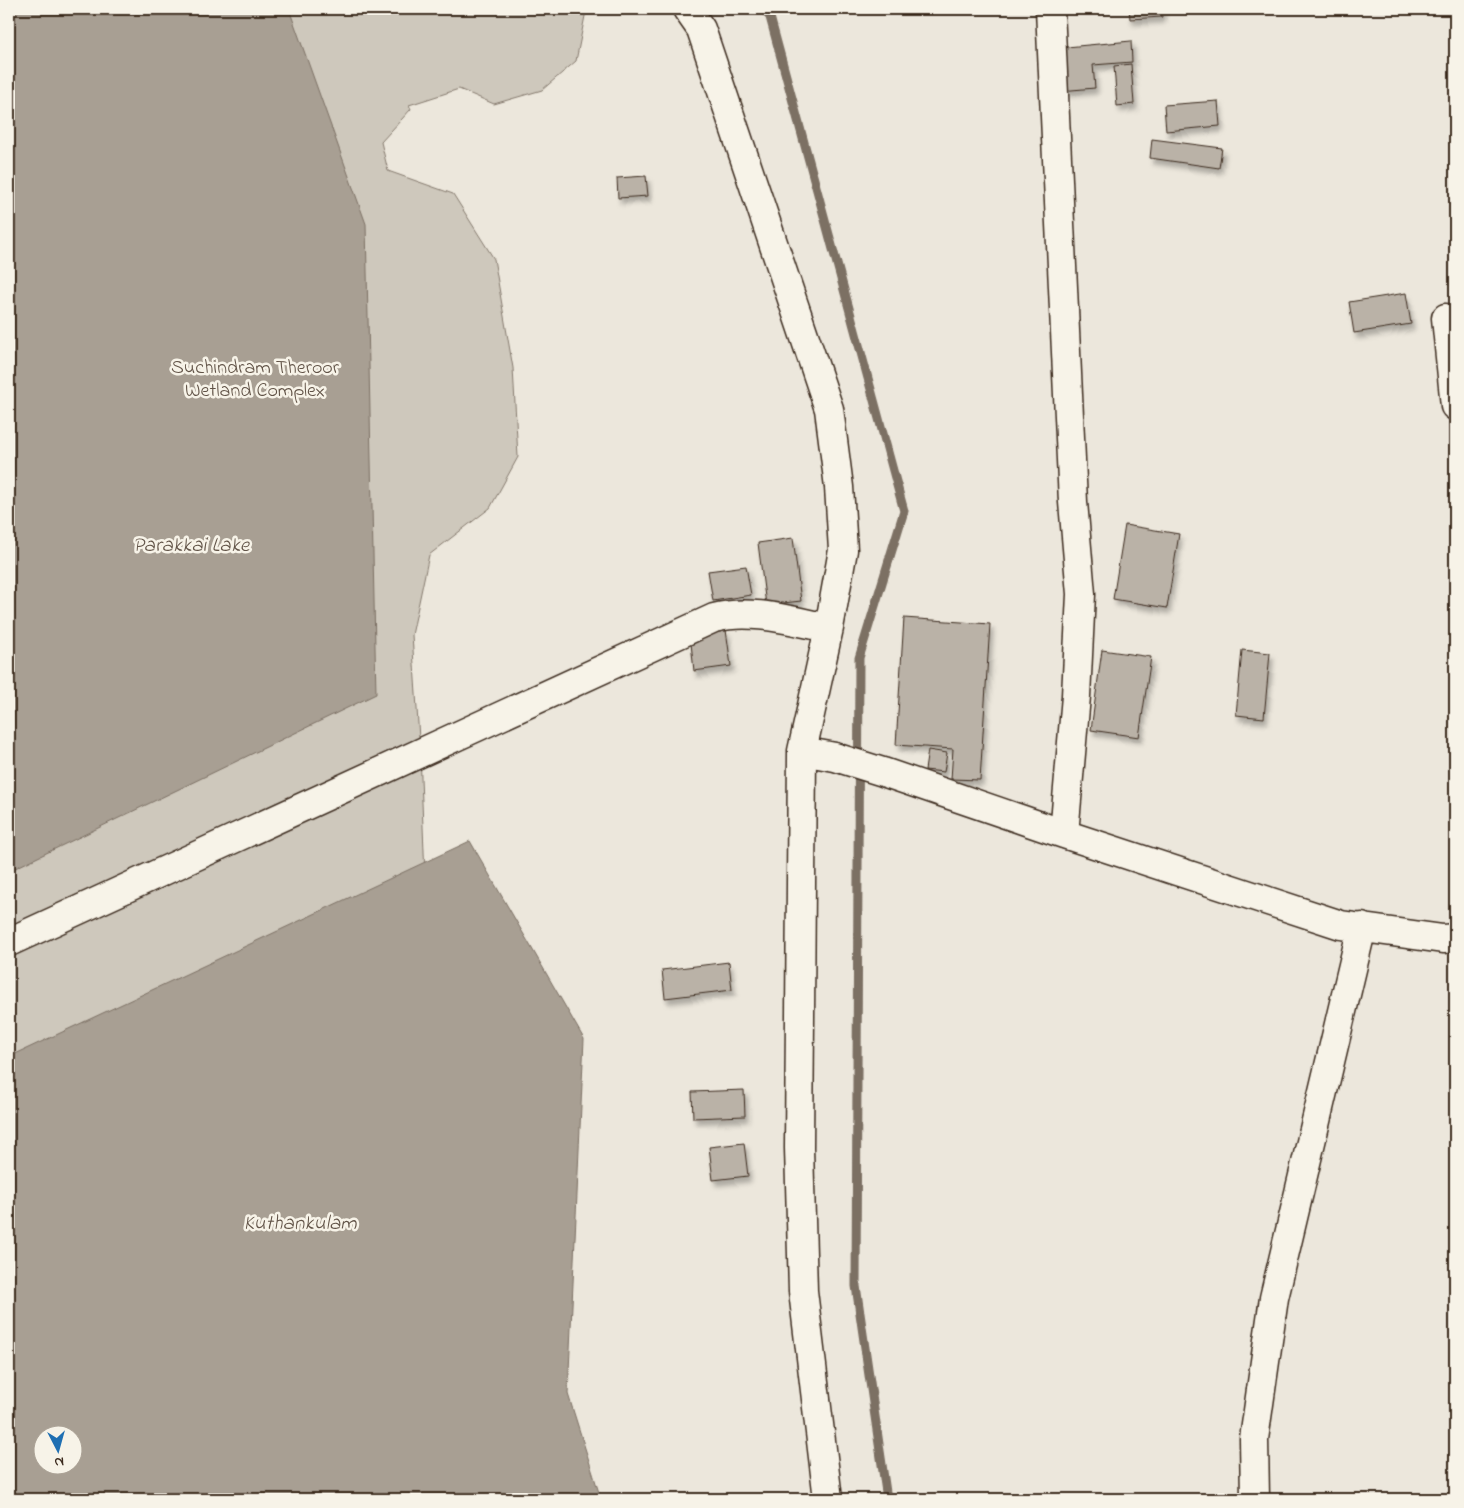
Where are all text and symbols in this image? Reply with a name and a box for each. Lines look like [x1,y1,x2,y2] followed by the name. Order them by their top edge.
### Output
[171,354,340,406] park label: Suchindram Theroor Wetland Complex
[133,531,251,561] water label: Parakkai Lake
[243,1209,357,1239] water label: Kuthankulam
[32,1426,82,1476] north arrow
[53,1451,65,1472] text: N

